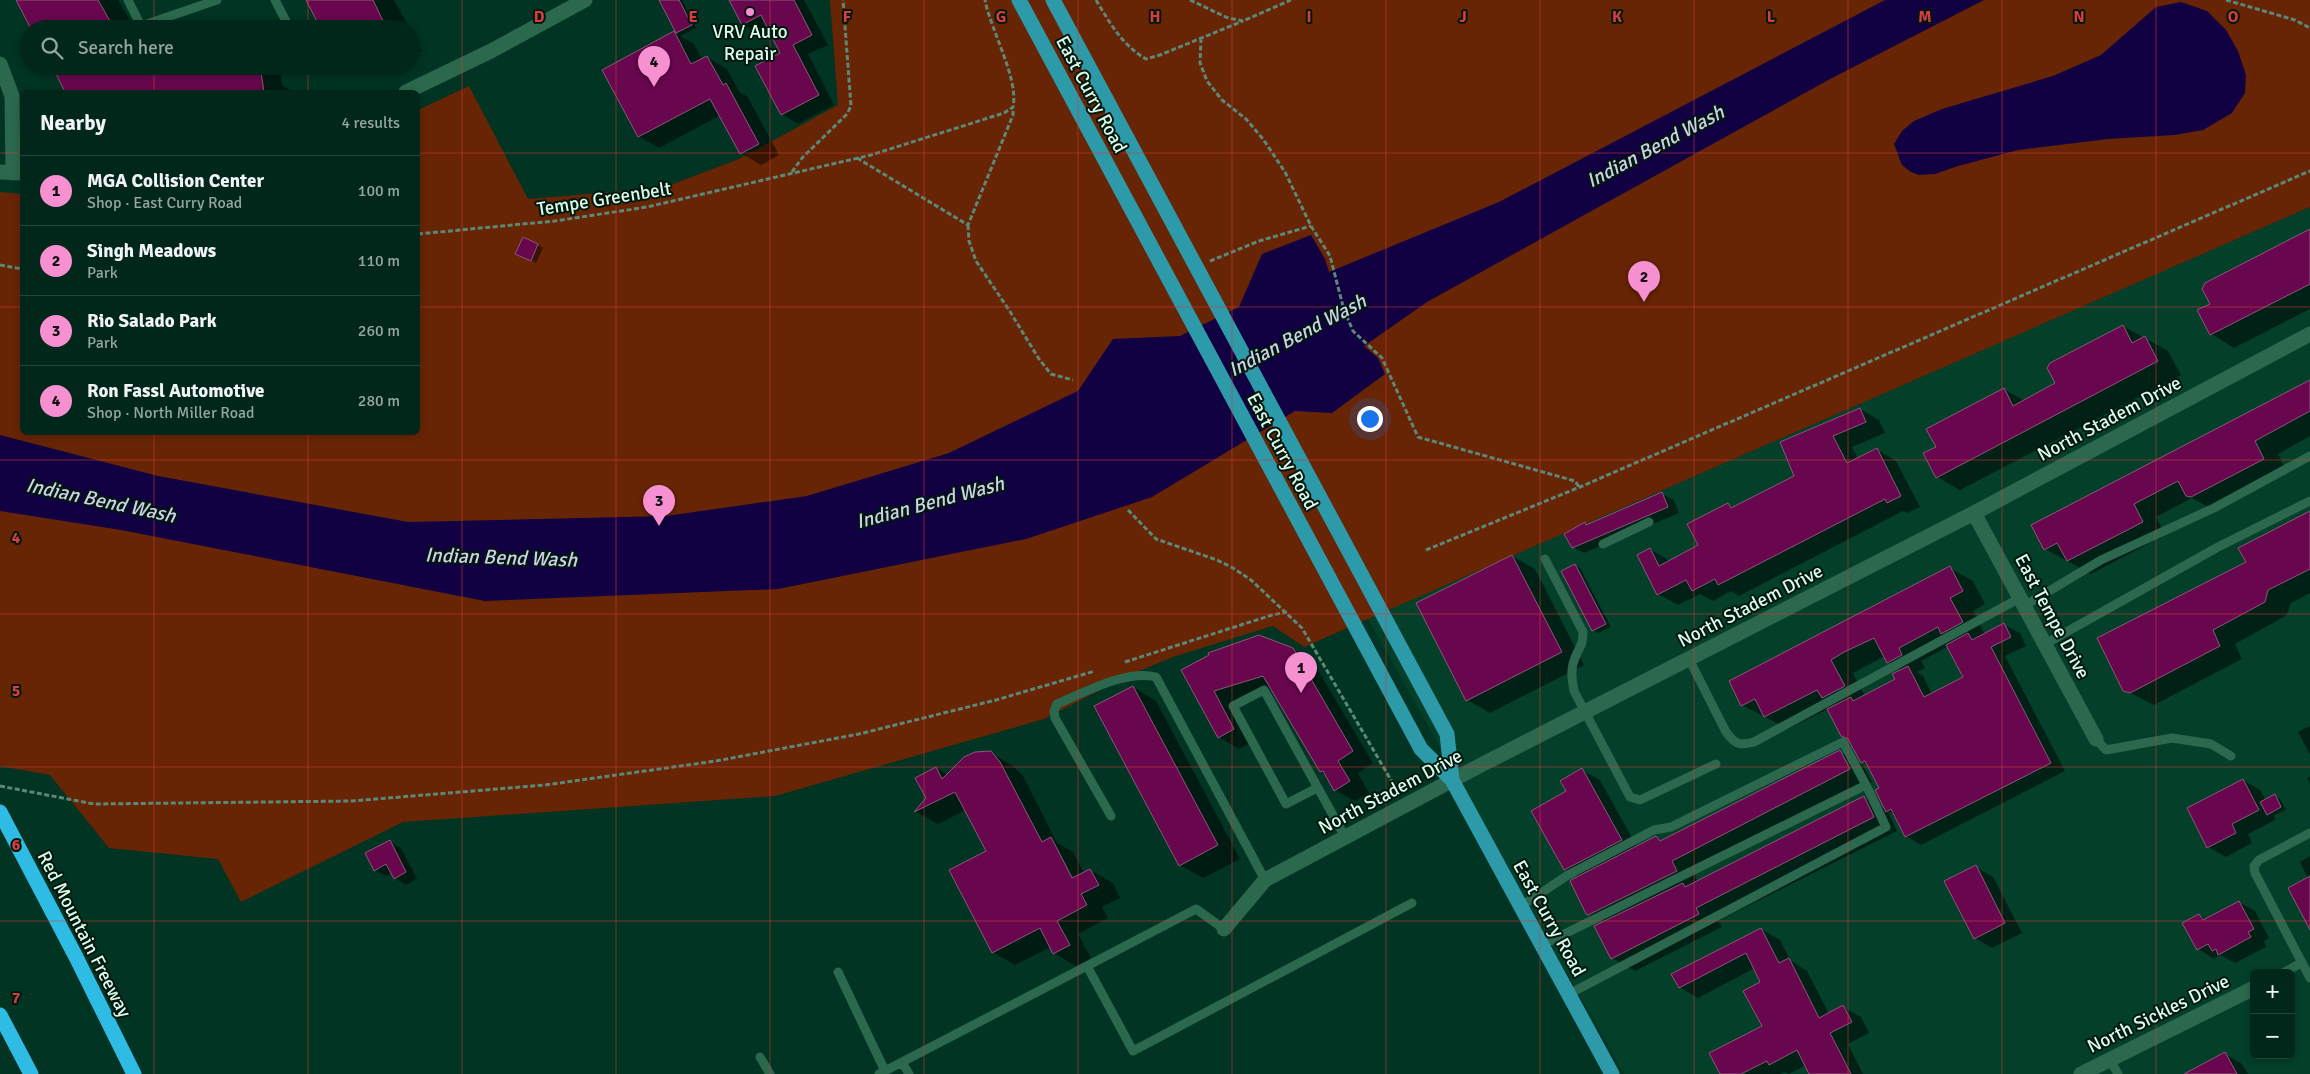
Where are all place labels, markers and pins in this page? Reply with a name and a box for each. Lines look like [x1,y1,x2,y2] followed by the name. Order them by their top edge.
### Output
[744,6,756,18] marker: VRV Auto Repair
[712,20,788,66] place label: VRV Auto Repair
[638,46,670,87] pin: 4
[1628,261,1660,302] pin: 2
[643,485,675,526] pin: 3
[1285,652,1317,693] pin: 1

